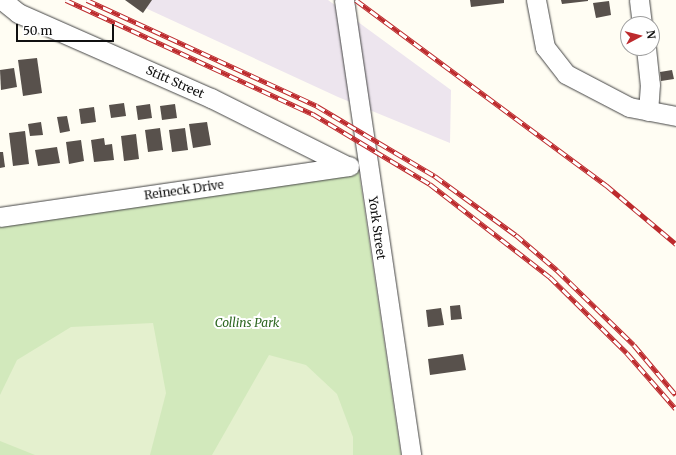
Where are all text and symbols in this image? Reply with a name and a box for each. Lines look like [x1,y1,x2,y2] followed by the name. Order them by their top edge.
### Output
[18,16,116,42] scale bar
[620,16,660,56] north arrow
[23,23,52,38] text: 50 m
[643,29,658,40] text: N
[144,63,206,101] street label: Stitt Street
[143,177,225,203] street label: Reineck Drive
[365,196,389,260] street label: York Street
[215,316,279,330] park label: Collins Park

